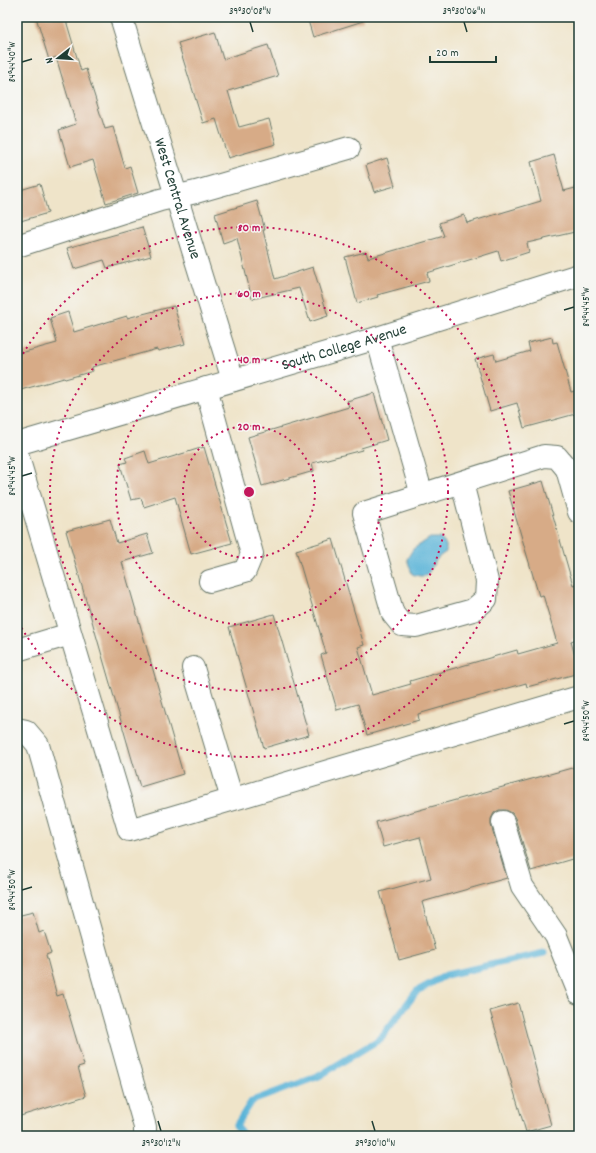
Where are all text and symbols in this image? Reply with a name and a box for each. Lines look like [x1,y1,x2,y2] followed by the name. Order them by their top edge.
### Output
[229,5,271,19] text: 39°30'08"N
[443,5,486,19] text: 39°30'06"N
[38,38,78,78] north arrow
[430,38,496,64] scale bar
[6,41,20,82] text: 84°44'40"W
[436,45,459,62] text: 20 m
[42,55,59,65] text: N
[148,135,207,262] street label: West Central Avenue
[238,220,260,237] text: 80 m
[237,286,261,303] text: 60 m
[580,287,594,327] text: 84°44'45"W
[279,318,409,377] street label: South College Avenue
[238,352,260,369] text: 40 m
[238,419,260,436] text: 20 m
[6,456,20,496] text: 84°44'45"W
[242,485,256,499] centre of rings
[580,700,594,742] text: 84°44'50"W
[6,869,20,911] text: 84°44'50"W
[141,1137,181,1151] text: 39°30'12"N
[355,1137,395,1151] text: 39°30'10"N

